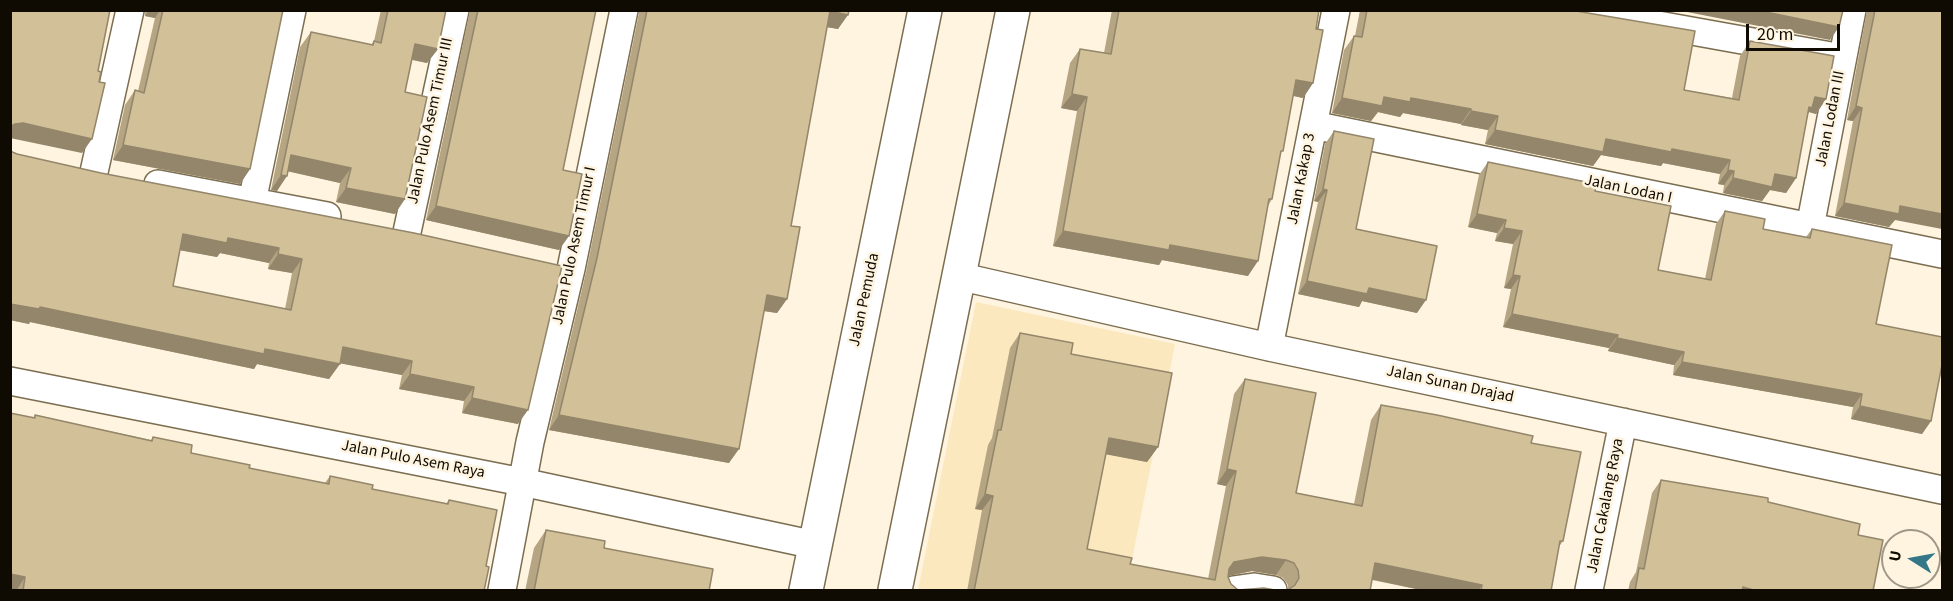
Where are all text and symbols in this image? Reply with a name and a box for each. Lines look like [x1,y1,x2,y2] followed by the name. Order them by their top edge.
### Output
[1749,12,1844,50] scale bar
[1757,22,1793,47] text: 20 m
[404,36,458,206] street label: Jalan Pulo Asem Timur III
[1812,69,1850,169] street label: Jalan Lodan III
[1284,132,1320,226] street label: Jalan Kakap 3
[549,165,601,327] street label: Jalan Pulo Asem Timur I
[1582,171,1674,209] street label: Jalan Lodan I
[846,251,884,349] street label: Jalan Pemuda
[1385,362,1515,408] street label: Jalan Sunan Drajad
[340,437,486,483] street label: Jalan Pulo Asem Raya
[1583,437,1629,575] street label: Jalan Cakalang Raya
[1881,529,1941,589] north arrow
[1883,549,1907,563] text: U

